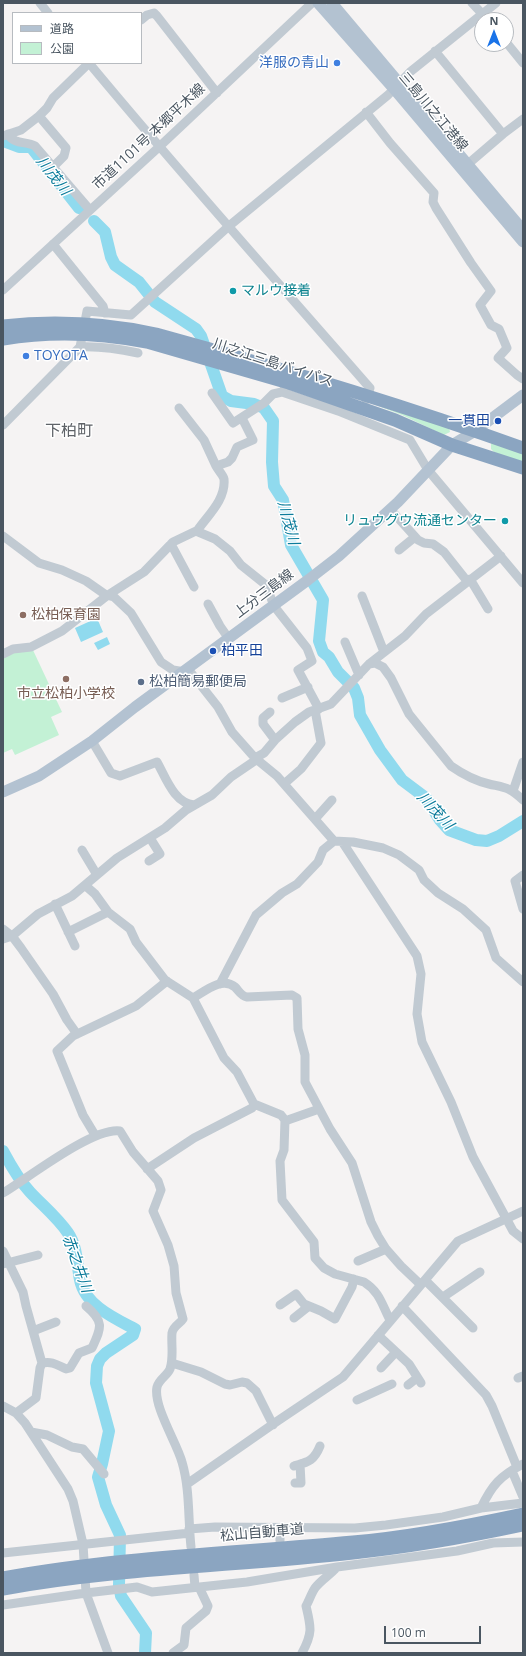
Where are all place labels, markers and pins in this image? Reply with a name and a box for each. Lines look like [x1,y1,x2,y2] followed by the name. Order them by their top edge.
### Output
[259,55,329,71] place label: 洋服の青山
[332,58,342,68] marker: 洋服の青山
[241,283,311,299] place label: マルウ接着
[228,286,238,296] marker: マルウ接着
[34,348,88,364] place label: TOYOTA
[21,351,31,361] marker: TOYOTA
[448,413,490,429] place label: 一貫田
[493,416,503,426] marker: 一貫田
[343,513,497,529] place label: リュウグウ流通センター
[500,516,510,526] marker: リュウグウ流通センター
[31,607,101,623] place label: 松柏保育園
[18,610,28,620] marker: 松柏保育園
[221,643,263,659] place label: 柏平田
[208,646,218,656] marker: 柏平田
[61,674,71,684] marker: 市立松柏小学校
[149,674,247,690] place label: 松柏簡易郵便局
[136,677,146,687] marker: 松柏簡易郵便局
[17,686,115,702] place label: 市立松柏小学校

